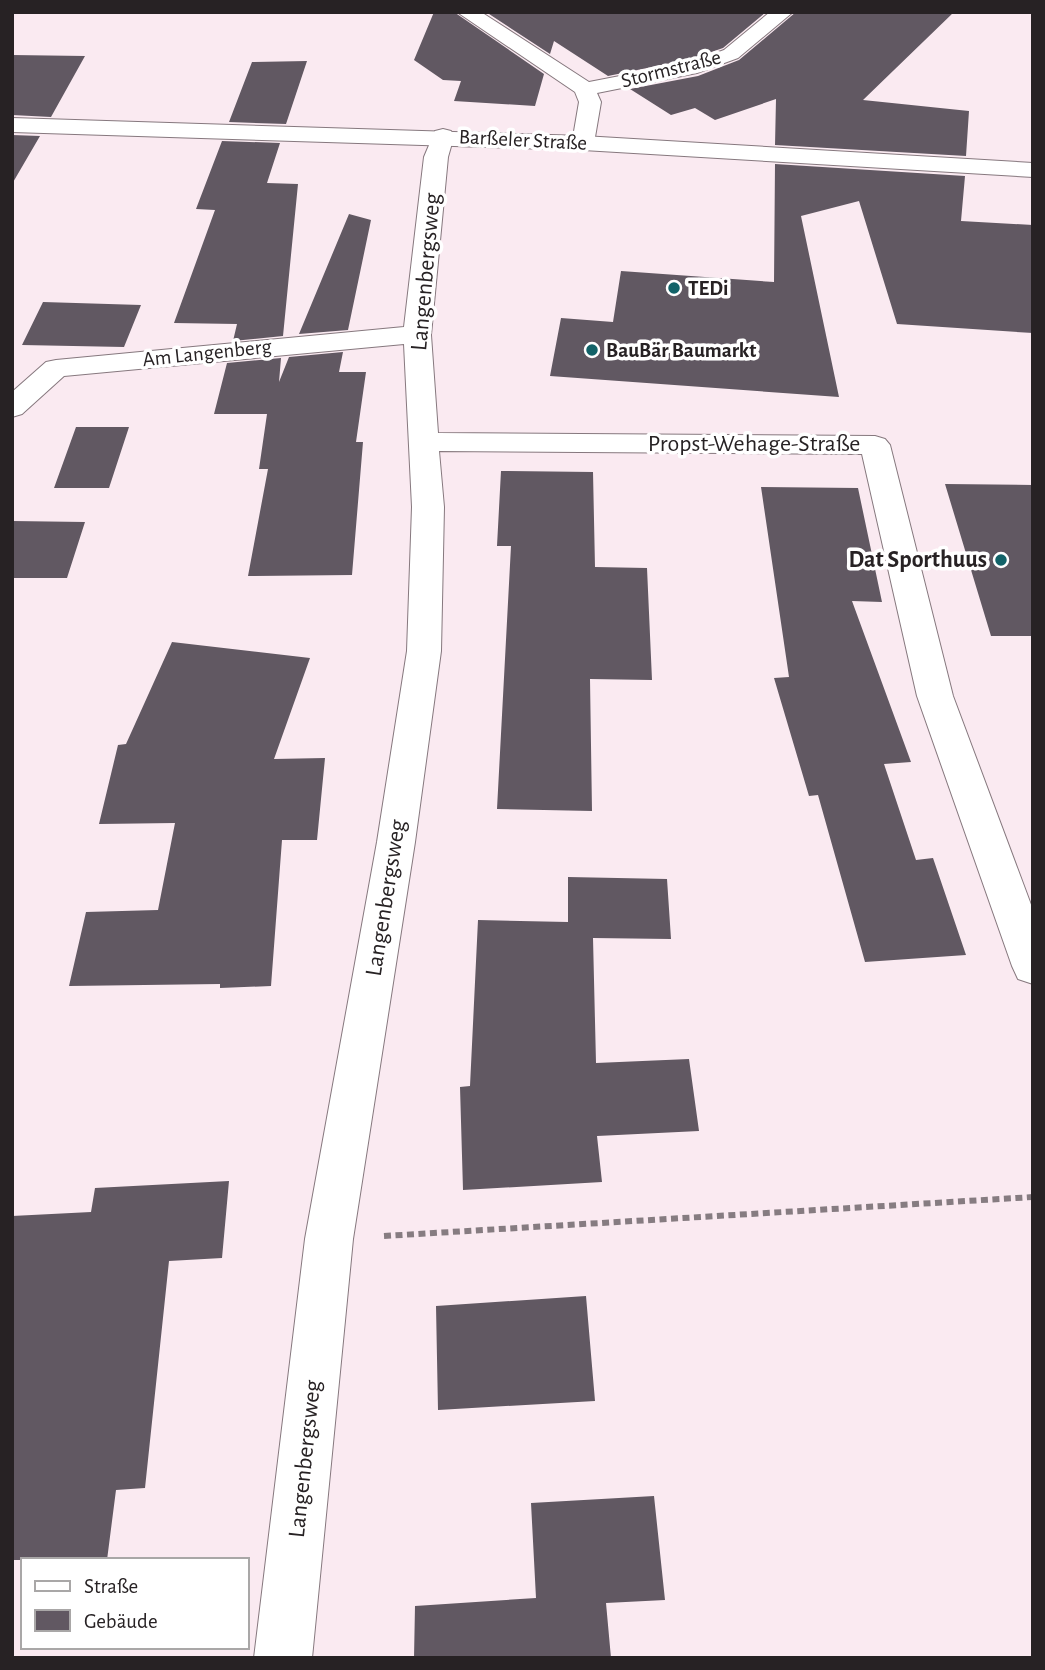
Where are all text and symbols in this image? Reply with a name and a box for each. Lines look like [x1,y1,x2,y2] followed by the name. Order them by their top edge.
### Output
[619,46,723,92] street label: Stormstraße
[458,126,588,154] street label: Barßeler Straße
[407,192,445,352] street label: Langenbergsweg
[688,278,728,299] place label: TEDi
[666,280,682,296] marker: TEDi
[142,336,273,370] street label: Am Langenberg
[606,340,756,361] place label: BauBär Baumarkt
[584,342,600,358] marker: BauBär Baumarkt
[648,432,860,456] street label: Propst-Wehage-Straße
[848,548,987,572] place label: Dat Sporthuus
[993,552,1009,568] marker: Dat Sporthuus
[362,818,410,978] street label: Langenbergsweg
[285,1379,325,1539] street label: Langenbergsweg
[21,1558,248,1649] legend
[84,1576,138,1597] text: Straße
[84,1611,158,1632] text: Gebäude

